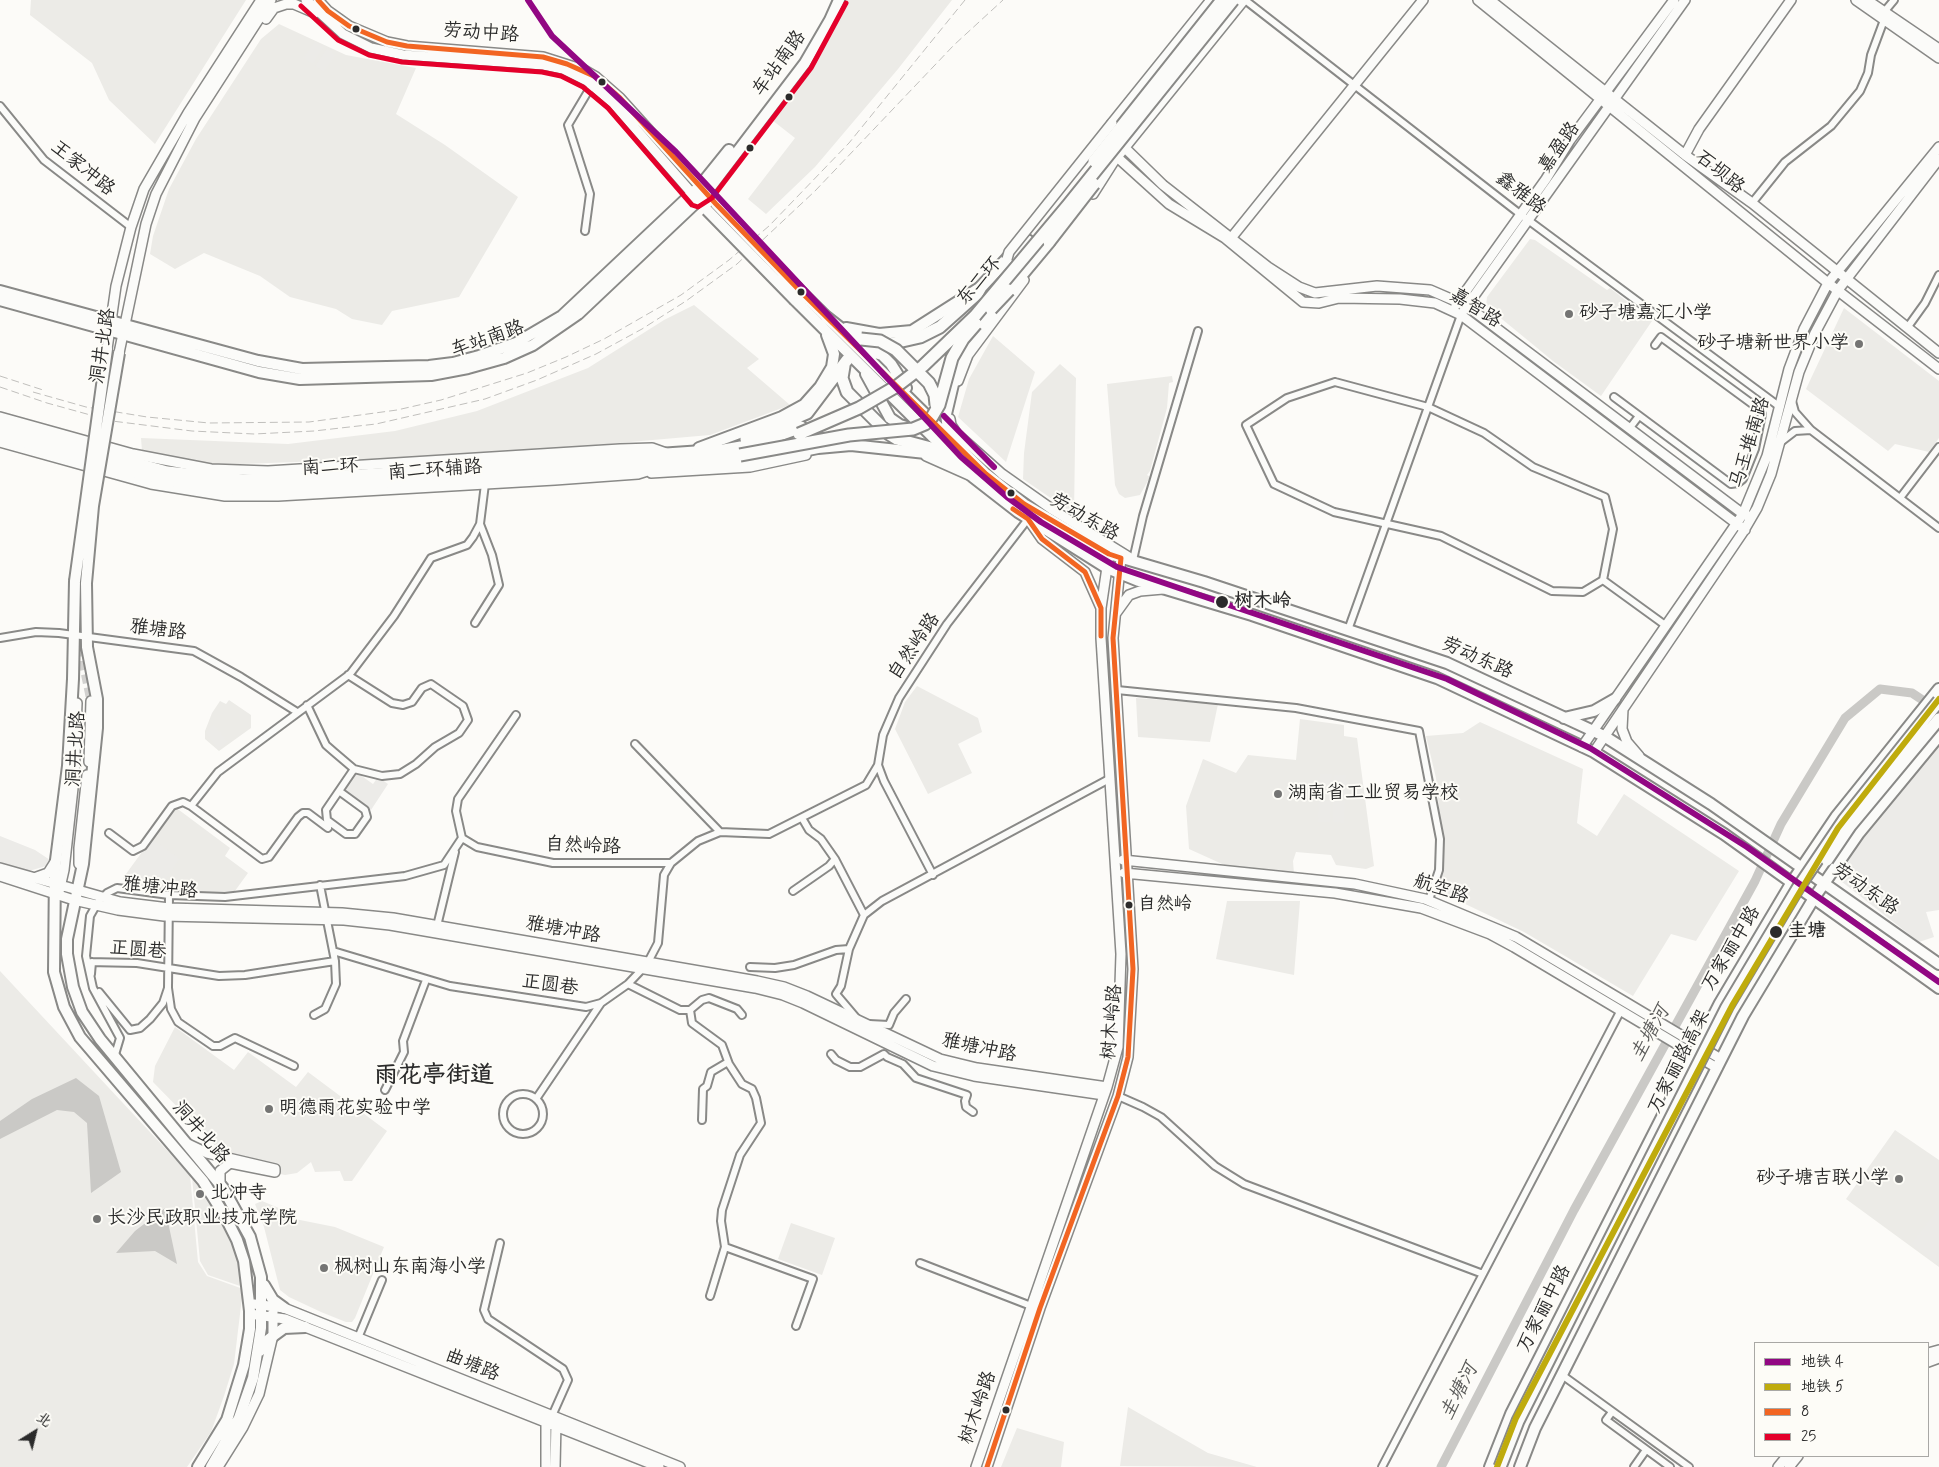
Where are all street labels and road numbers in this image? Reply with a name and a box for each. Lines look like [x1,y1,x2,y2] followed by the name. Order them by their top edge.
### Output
[442,20,520,48] street label: 劳动中路
[748,27,812,101] street label: 车站南路
[1534,118,1586,178] street label: 嘉盈路
[45,136,119,202] street label: 王家冲路
[1690,146,1748,200] street label: 石坝路
[1490,168,1550,220] street label: 鑫雅路
[953,253,1007,311] street label: 东二环
[1445,284,1505,334] street label: 嘉智路
[87,307,121,385] street label: 洞井北路
[448,317,528,363] street label: 车站南路
[1726,394,1776,492] street label: 马王堆南路
[301,455,359,481] street label: 南二环
[387,456,483,486] street label: 南二环辅路
[1045,489,1123,547] street label: 劳动东路
[884,609,946,685] street label: 自然岭路
[128,616,188,646] street label: 雅塘路
[1438,633,1516,685] street label: 劳动东路
[63,710,91,788] street label: 洞井北路
[545,834,621,860] street label: 自然岭路
[1827,859,1903,921] street label: 劳动东路
[1410,870,1472,910] street label: 航空路
[121,874,199,904] street label: 雅塘冲路
[1698,902,1766,996] street label: 万家丽中路
[524,913,602,949] street label: 雅塘冲路
[109,937,167,965] street label: 正圆巷
[520,971,580,1001] street label: 正圆巷
[1098,983,1128,1061] street label: 树木岭路
[1644,1006,1716,1118] street label: 万家丽路高架
[939,1030,1019,1068] street label: 雅塘冲路
[166,1097,234,1169] street label: 洞井北路
[1513,1262,1577,1356] street label: 万家丽中路
[441,1345,503,1387] street label: 曲塘路
[956,1368,1002,1448] street label: 树木岭路

